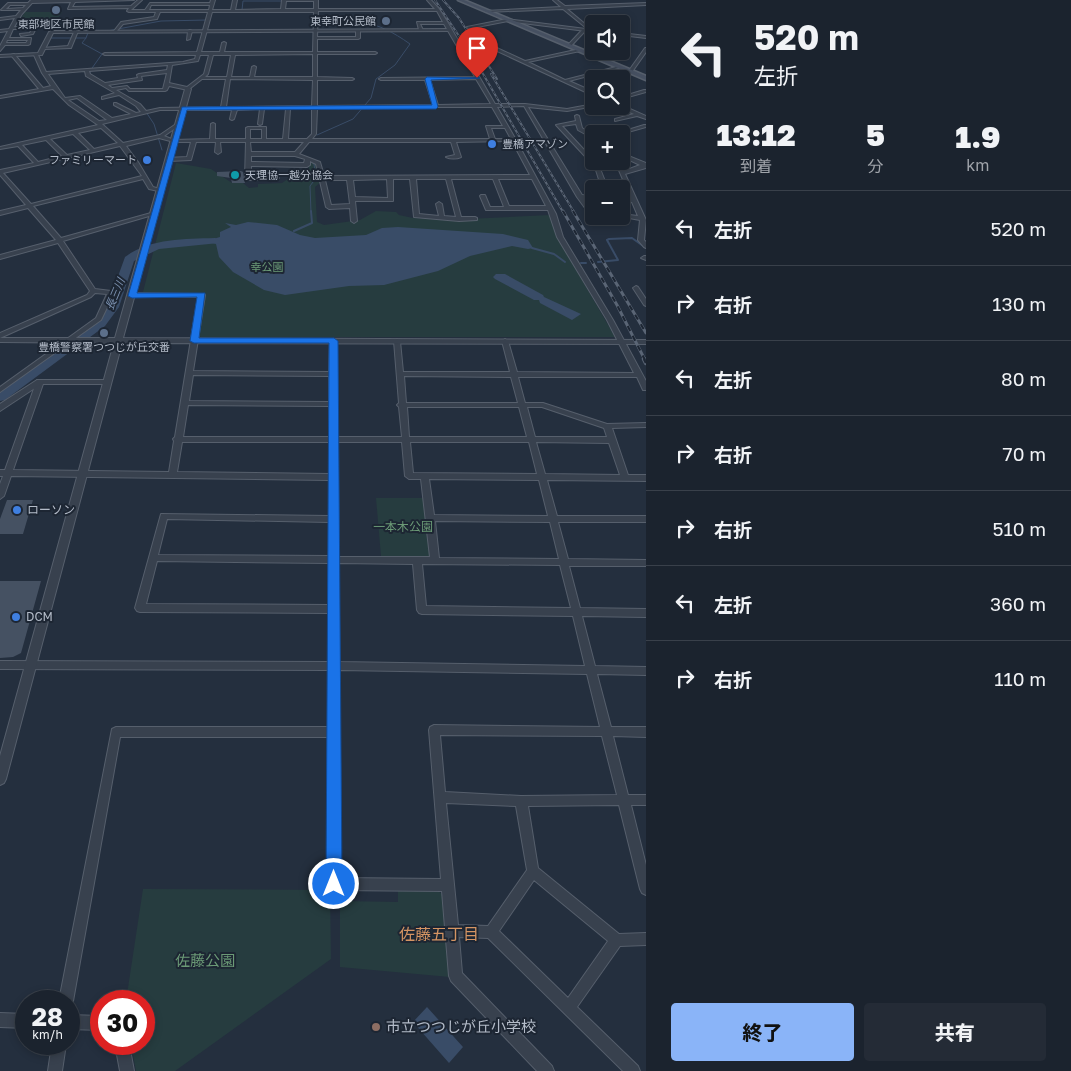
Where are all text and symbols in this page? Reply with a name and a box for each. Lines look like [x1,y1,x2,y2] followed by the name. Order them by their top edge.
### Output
[50,4,62,16] marker: 東部地区市民館
[310,14,376,27] place label: 東幸町公民館
[380,15,392,27] marker: 東幸町公民館
[585,15,630,225] map controls
[585,15,630,60] button: sound
[754,16,859,58] text: 520 m
[18,17,95,30] place label: 東部地区市民館
[671,20,736,85] icon: left
[456,27,498,78] pin
[463,34,491,62] icon: arrive
[754,62,798,89] text: 左折
[585,70,630,115] button: search
[716,117,796,153] text: 13:12
[866,117,885,153] text: 5
[955,119,1001,155] text: 1.9
[585,125,630,170] button: +
[502,137,568,150] place label: 豊橋アマゾン
[486,138,498,150] marker: 豊橋アマゾン
[49,153,137,166] place label: ファミリーマート
[141,154,153,166] marker: ファミリーマート
[966,155,990,175] text: km
[740,156,772,176] text: 到着
[867,156,883,176] text: 分
[245,168,333,181] place label: 天理協一越分協会
[229,169,241,181] marker: 天理協一越分協会
[585,180,630,225] button: −
[671,214,699,242] icon: left
[991,217,1046,240] text: 520 m
[714,218,752,241] text: 左折
[251,260,284,273] park label: 幸公園
[102,275,127,312] water label: 長三川
[671,289,699,317] icon: right
[992,292,1046,315] text: 130 m
[714,293,752,316] text: 右折
[98,327,110,339] marker: 豊橋警察署つつじが丘交番
[38,340,170,353] place label: 豊橋警察署つつじが丘交番
[671,364,699,392] icon: left
[1001,367,1046,390] text: 80 m
[714,368,752,391] text: 左折
[671,439,699,467] icon: right
[1003,442,1046,465] text: 70 m
[714,443,752,466] text: 右折
[27,502,75,517] place label: ローソン
[11,504,23,516] marker: ローソン
[671,514,699,542] icon: right
[992,517,1046,540] text: 510 m
[714,518,752,541] text: 右折
[373,519,433,534] park label: 一本木公園
[671,589,699,617] icon: left
[990,592,1046,615] text: 360 m
[714,593,752,616] text: 左折
[26,609,53,624] place label: DCM
[10,611,22,623] marker: DCM
[671,664,699,692] icon: right
[994,667,1046,690] text: 110 m
[714,668,752,691] text: 右折
[307,857,359,909] position arrow
[399,924,479,944] district label: 佐藤五丁目
[175,951,235,969] park label: 佐藤公園
[90,990,155,1055] speed limit sign: 30
[32,1001,63,1032] text: 28
[671,1003,854,1061] button: 終了
[864,1003,1046,1061] button: 共有
[386,1017,536,1035] place label: 市立つつじが丘小学校
[370,1021,382,1033] marker: 市立つつじが丘小学校
[32,1027,63,1042] text: km/h

